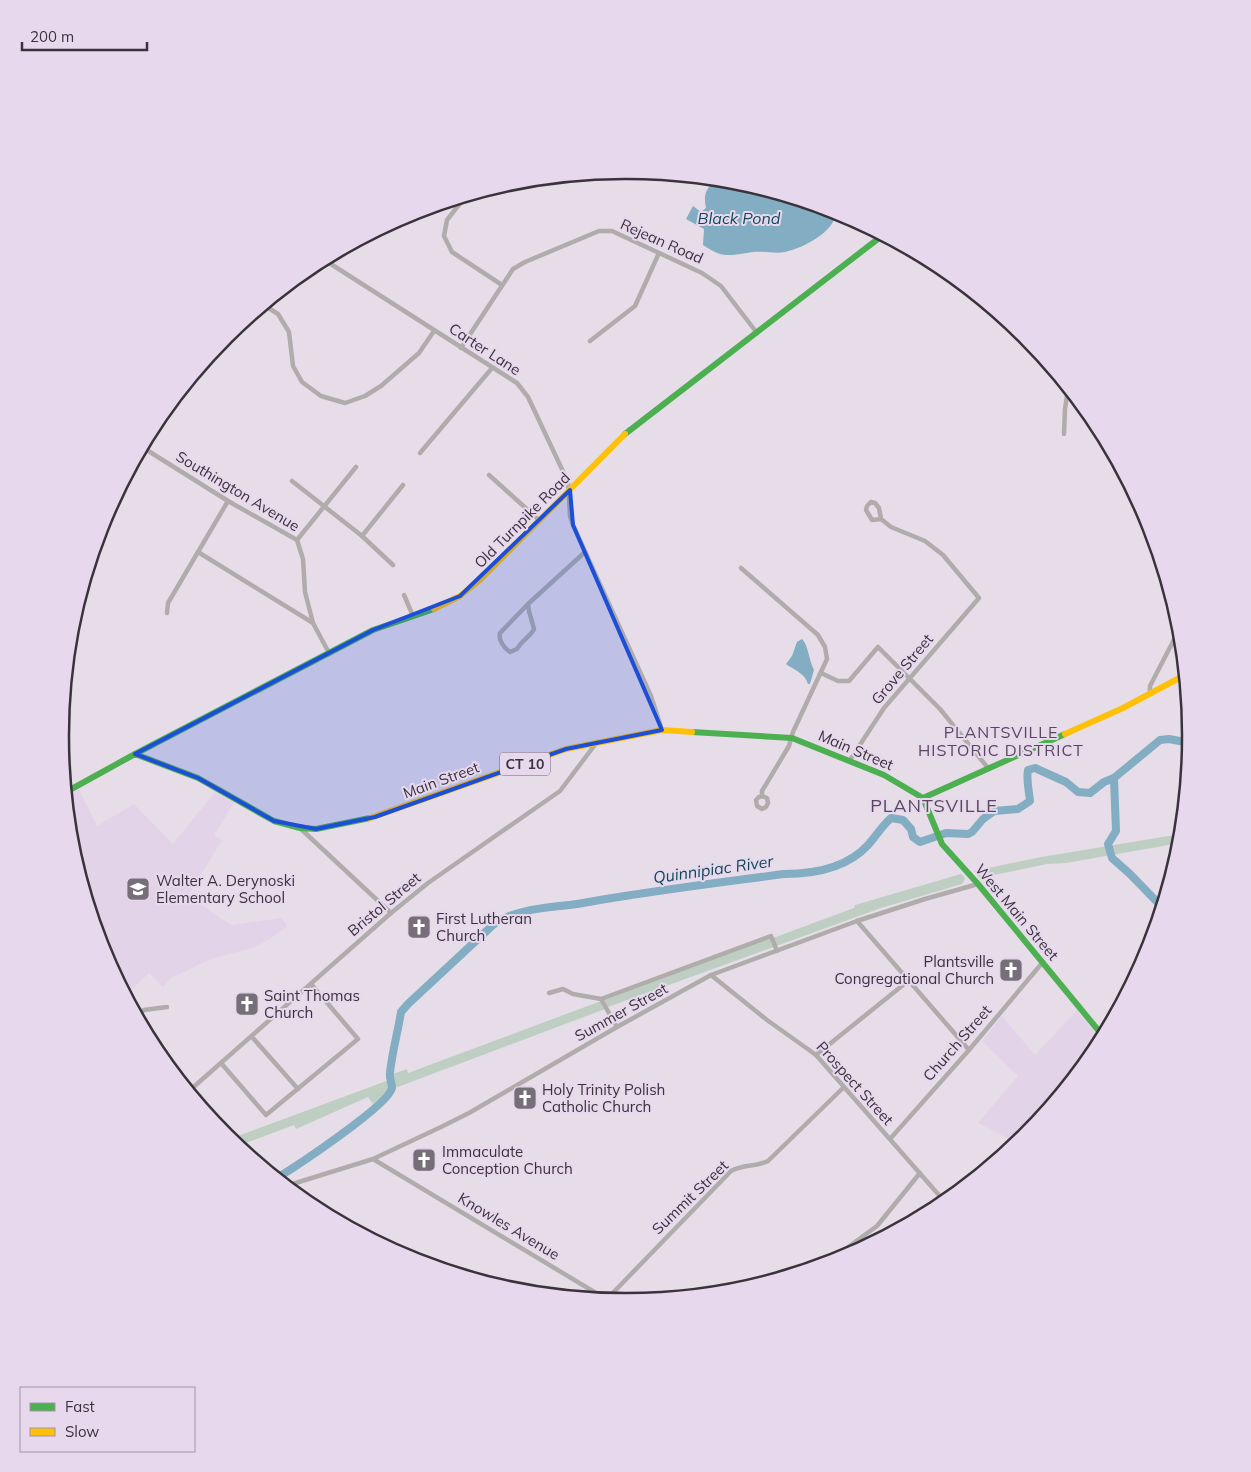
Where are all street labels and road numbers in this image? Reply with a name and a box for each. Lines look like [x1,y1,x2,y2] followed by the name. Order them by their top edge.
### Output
[618,214,706,268] street label: Rejean Road
[446,319,524,379] street label: Carter Lane
[173,447,303,535] street label: Southington Avenue
[470,468,574,572] street label: Old Turnpike Road
[867,630,937,708] street label: Grove Street
[816,726,896,774] street label: Main Street
[500,752,550,776] road number: CT 10
[400,757,482,803] street label: Main Street
[971,860,1063,964] street label: West Main Street
[344,868,424,940] street label: Bristol Street
[571,979,671,1045] street label: Summer Street
[919,1001,995,1085] street label: Church Street
[812,1037,898,1129] street label: Prospect Street
[648,1156,732,1238] street label: Summit Street
[455,1188,563,1264] street label: Knowles Avenue

